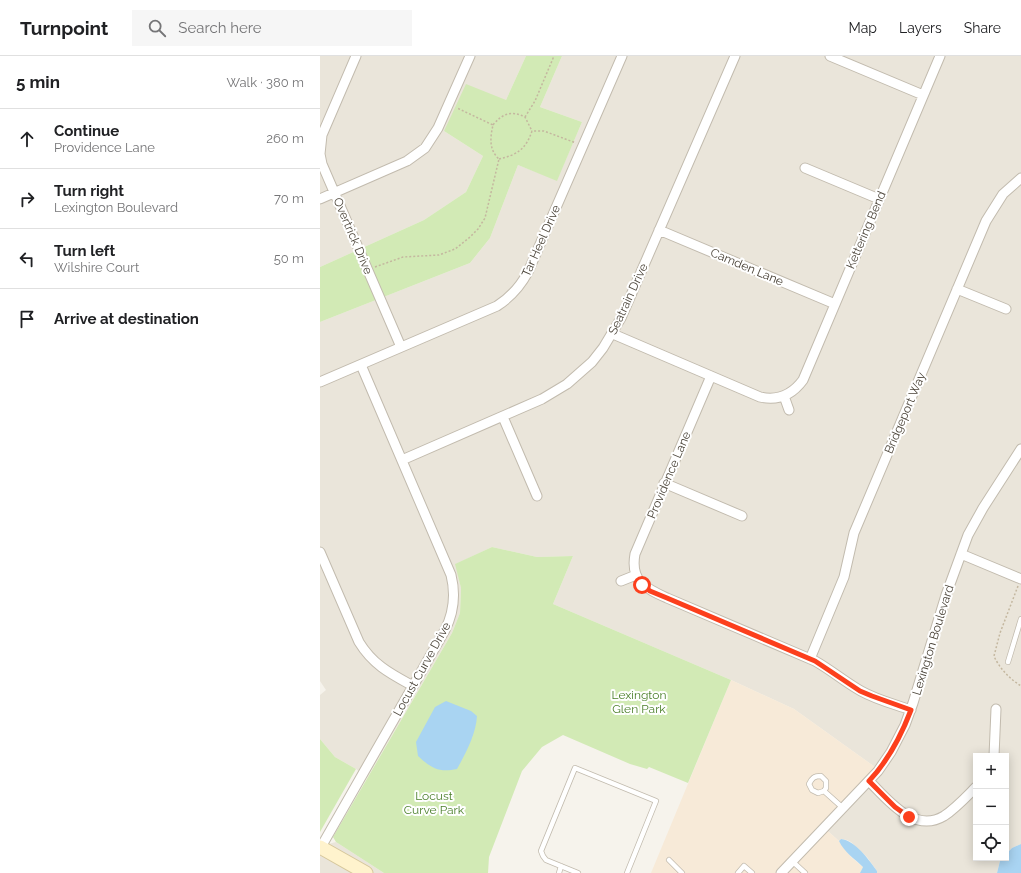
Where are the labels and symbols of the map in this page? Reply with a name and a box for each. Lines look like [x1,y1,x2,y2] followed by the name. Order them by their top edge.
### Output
[843,189,889,271] street label: Kettering Bend
[331,196,375,276] street label: Overtrick Drive
[519,203,563,279] street label: Tar Heel Drive
[708,245,786,289] street label: Camden Lane
[605,261,651,337] street label: Seatrain Drive
[882,370,929,456] street label: Bridgeport Way
[644,429,694,521] street label: Providence Lane
[633,576,651,594] route start
[910,583,956,697] street label: Lexington Boulevard
[390,620,454,718] street label: Locust Curve Drive
[612,688,666,716] park label: Lexington Glen Park
[404,789,465,817] park label: Locust Curve Park
[900,808,918,826] route end

